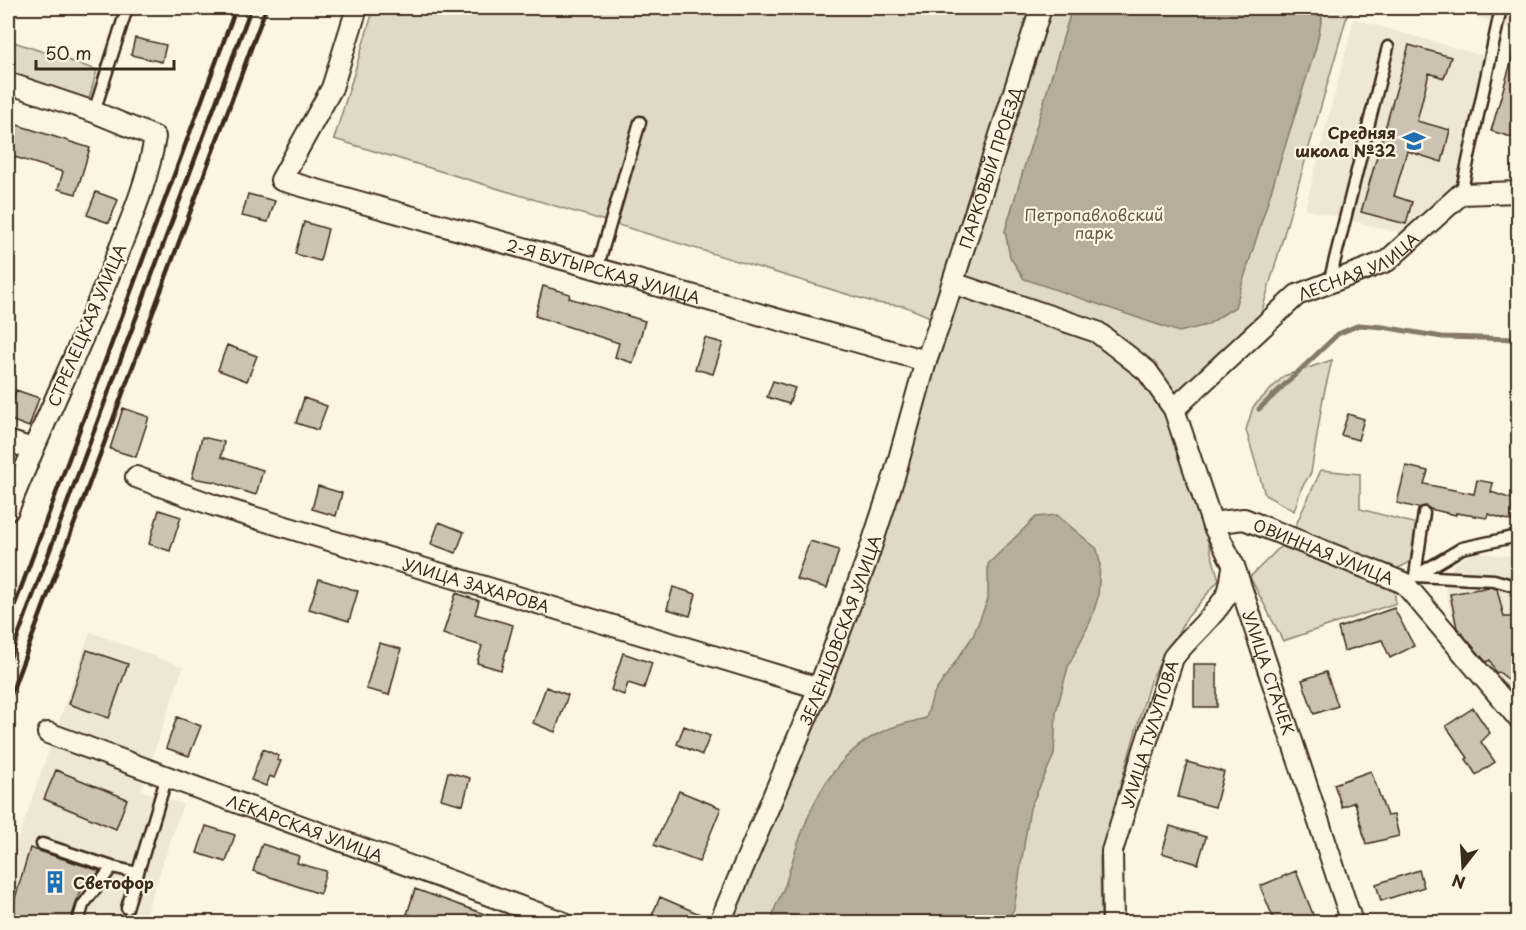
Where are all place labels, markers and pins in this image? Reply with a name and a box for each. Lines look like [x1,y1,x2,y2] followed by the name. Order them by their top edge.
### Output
[1295,120,1396,162] place label: Средняя школа №32
[1401,128,1427,154] school or university icon: Средняя школа №32
[42,869,68,895] building icon: Светофор
[73,870,154,894] place label: Светофор

